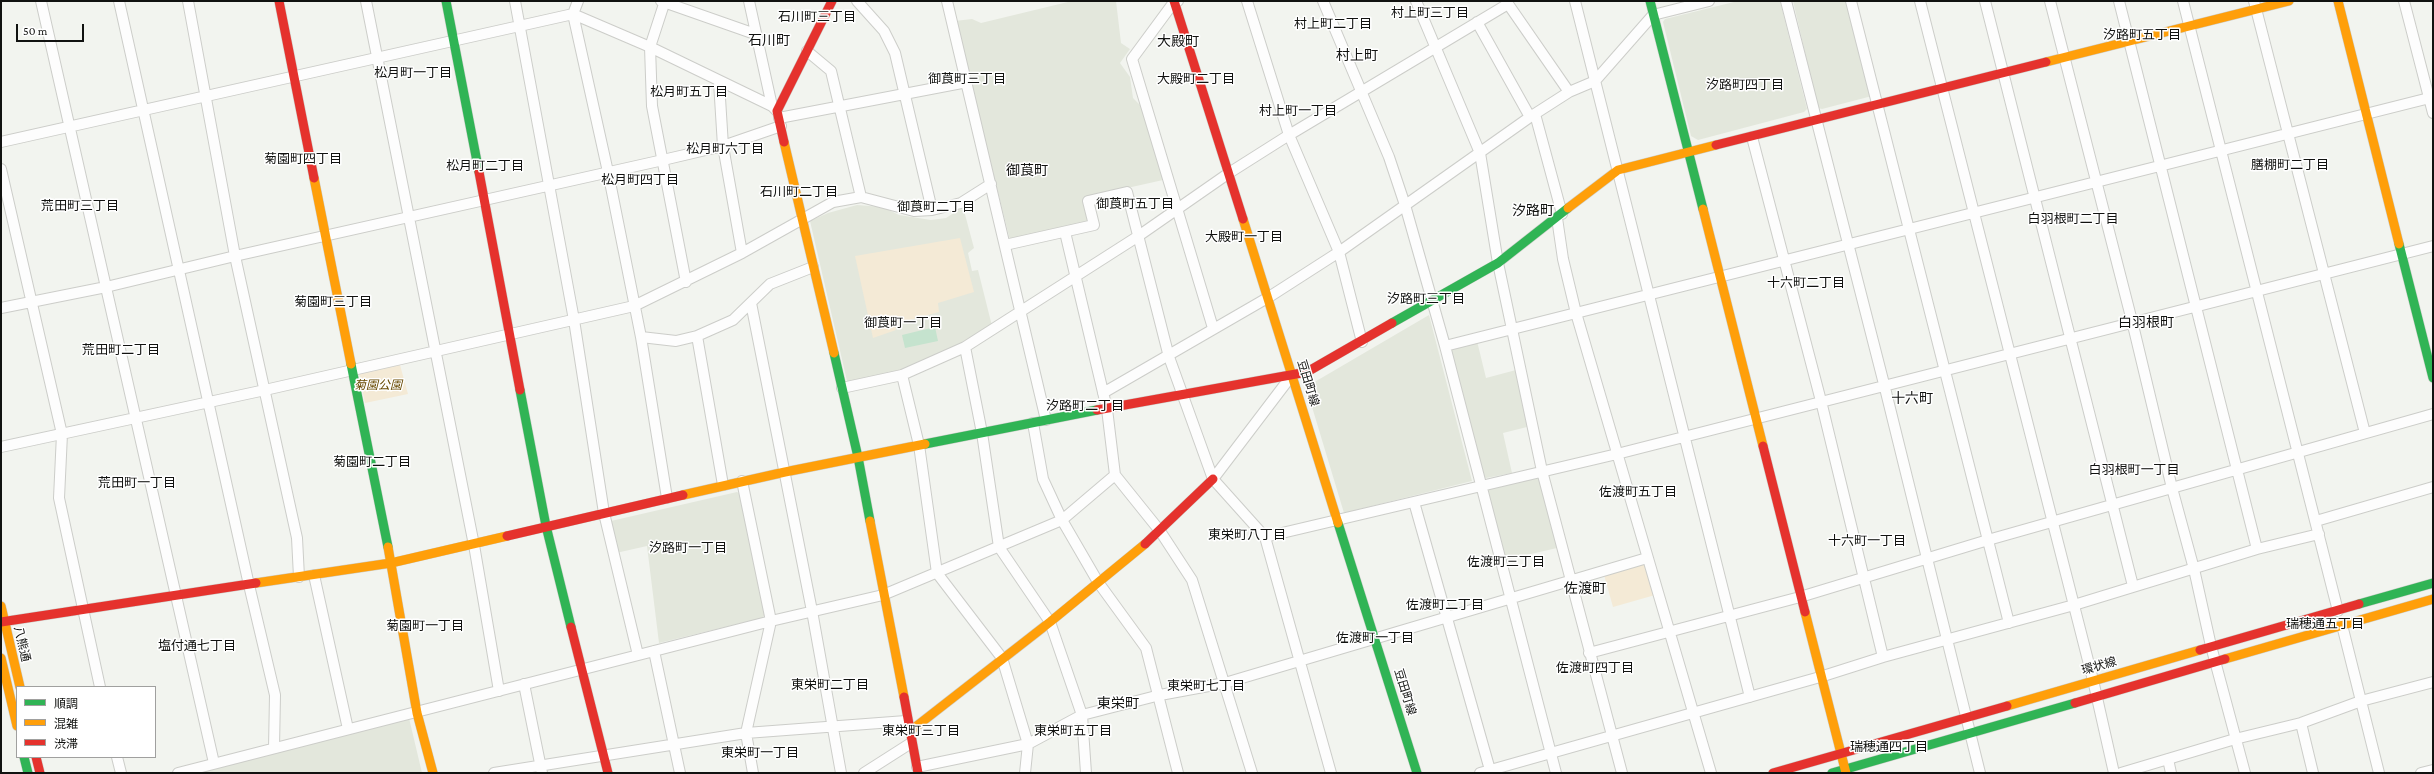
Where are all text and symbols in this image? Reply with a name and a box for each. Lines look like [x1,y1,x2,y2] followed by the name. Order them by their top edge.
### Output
[1391,5,1469,21] district label: 村上町三丁目
[778,9,856,25] district label: 石川町三丁目
[18,16,86,42] scale bar
[1294,16,1372,32] district label: 村上町二丁目
[23,24,47,38] text: 50 m
[2103,27,2181,43] district label: 汐路町五丁目
[748,33,790,49] district label: 石川町
[1157,34,1199,50] district label: 大殿町
[1336,48,1378,64] district label: 村上町
[374,65,452,81] district label: 松月町一丁目
[928,71,1006,87] district label: 御莨町三丁目
[1157,71,1235,87] district label: 大殿町二丁目
[1706,77,1784,93] district label: 汐路町四丁目
[650,84,728,100] district label: 松月町五丁目
[1259,103,1337,119] district label: 村上町一丁目
[686,141,764,157] district label: 松月町六丁目
[264,151,342,167] district label: 菊園町四丁目
[2251,157,2329,173] district label: 膳棚町二丁目
[446,158,524,174] district label: 松月町二丁目
[1006,163,1048,179] district label: 御莨町
[601,172,679,188] district label: 松月町四丁目
[760,184,838,200] district label: 石川町二丁目
[1096,196,1174,212] district label: 御莨町五丁目
[41,198,119,214] district label: 荒田町三丁目
[897,199,975,215] district label: 御莨町二丁目
[1512,203,1554,219] district label: 汐路町
[2028,211,2118,227] district label: 白羽根町二丁目
[1205,229,1283,245] district label: 大殿町一丁目
[1767,275,1845,291] district label: 十六町二丁目
[1387,291,1465,307] district label: 汐路町三丁目
[294,294,372,310] district label: 菊園町三丁目
[864,315,942,331] district label: 御莨町一丁目
[2118,315,2174,331] district label: 白羽根町
[82,342,160,358] district label: 荒田町二丁目
[1294,358,1322,408] street label: 豆田町線
[354,378,402,392] park label: 菊園公園
[1891,391,1933,407] district label: 十六町
[1046,398,1124,414] district label: 汐路町二丁目
[333,454,411,470] district label: 菊園町二丁目
[2089,462,2179,478] district label: 白羽根町一丁目
[98,475,176,491] district label: 荒田町一丁目
[1599,484,1677,500] district label: 佐渡町五丁目
[1208,527,1286,543] district label: 東栄町八丁目
[1828,533,1906,549] district label: 十六町一丁目
[649,540,727,556] district label: 汐路町一丁目
[1467,554,1545,570] district label: 佐渡町三丁目
[1564,581,1606,597] district label: 佐渡町
[1406,597,1484,613] district label: 佐渡町二丁目
[2286,616,2364,632] district label: 瑞穂通五丁目
[386,618,464,634] district label: 菊園町一丁目
[11,625,33,663] street label: 八熊通
[1336,630,1414,646] district label: 佐渡町一丁目
[158,638,236,654] district label: 塩付通七丁目
[2080,654,2118,678] street label: 環状線
[1556,660,1634,676] district label: 佐渡町四丁目
[1391,667,1419,717] street label: 豆田町線
[791,677,869,693] district label: 東栄町二丁目
[1167,678,1245,694] district label: 東栄町七丁目
[16,686,156,758] legend
[1097,696,1139,712] district label: 東栄町
[54,697,78,711] text: 順調
[54,717,78,731] text: 混雑
[882,723,960,739] district label: 東栄町三丁目
[1034,723,1112,739] district label: 東栄町五丁目
[54,737,78,751] text: 渋滞
[1850,739,1928,755] district label: 瑞穂通四丁目
[721,745,799,761] district label: 東栄町一丁目

